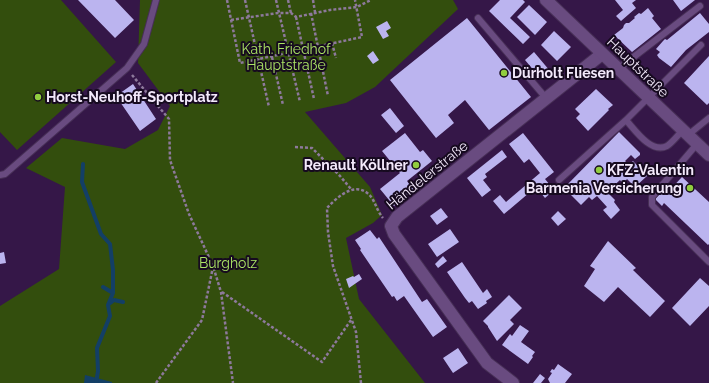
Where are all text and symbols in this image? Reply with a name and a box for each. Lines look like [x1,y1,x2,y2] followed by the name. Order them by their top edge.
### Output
[604,34,672,100] street label: Hauptstraße
[241,41,332,73] park label: Kath. Friedhof Hauptstraße
[512,65,614,81] place label: Dürholt Fliesen
[499,68,509,78] marker: Dürholt Fliesen
[46,89,218,105] place label: Horst-Neuhoff-Sportplatz
[33,92,43,102] marker: Horst-Neuhoff-Sportplatz
[383,137,471,213] street label: Händelerstraße
[304,157,409,173] place label: Renault Köllner
[411,160,421,170] marker: Renault Köllner
[607,162,694,178] place label: KFZ-Valentin
[594,165,604,175] marker: KFZ-Valentin
[526,180,682,196] place label: Barmenia Versicherung
[685,183,695,193] marker: Barmenia Versicherung
[199,255,257,271] park label: Burgholz

